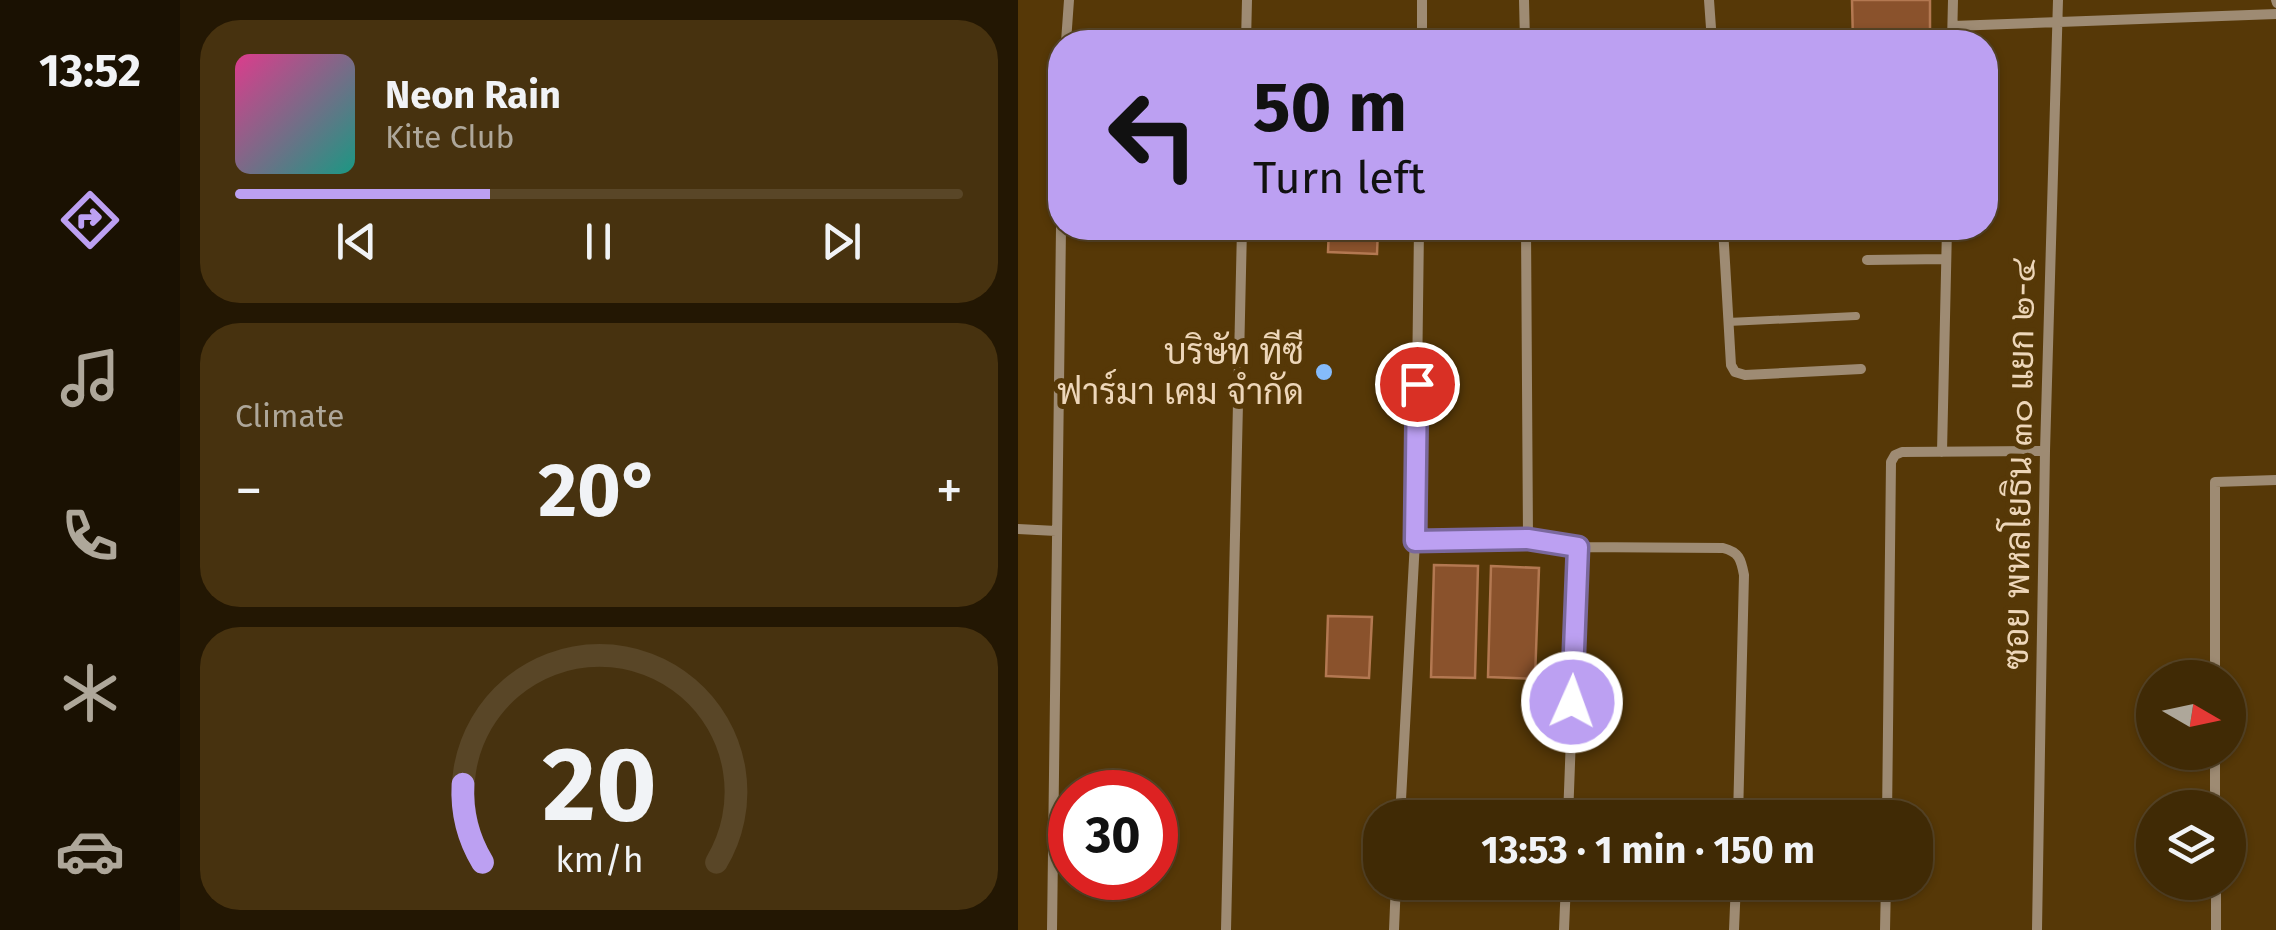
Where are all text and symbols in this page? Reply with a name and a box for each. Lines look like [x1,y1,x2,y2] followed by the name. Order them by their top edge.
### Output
[39,44,141,98] text: 13:52
[1253,66,1407,150] text: 50 m
[1088,70,1218,200] icon: left
[385,72,561,118] text: Neon Rain
[385,118,514,156] text: Kite Club
[1253,151,1425,205] text: Turn left
[55,185,125,255] icon: directions
[329,214,384,269] icon: previous
[571,214,626,269] icon: pause
[814,214,869,269] icon: next
[1992,257,2044,670] street label: ซอย พหลโยธิน ๓๐ แยก ๒-๔
[1057,329,1304,413] place label: บริษัท ทีซี ฟาร์มา เคม จำกัด
[1375,342,1460,427] pin
[55,343,125,413] icon: music
[1390,357,1445,412] icon: arrive
[1313,361,1335,383] marker: บริษัท ทีซี ฟาร์มา เคม จำกัด
[235,397,344,435] text: Climate
[538,446,660,536] text: 20°
[235,458,263,524] text: −
[936,458,963,524] text: +
[55,501,125,571] icon: phone
[1520,650,1624,754] position arrow
[55,658,125,728] icon: climate
[2136,660,2246,770] north arrow
[2136,660,2246,900] map controls
[542,723,656,848] text: 20
[1048,770,1178,900] speed limit sign: 30
[2136,790,2246,900] button: layers
[55,816,125,886] icon: car
[1481,827,1815,873] text: 13:53 · 1 min · 150 m
[555,839,643,881] text: km/h

